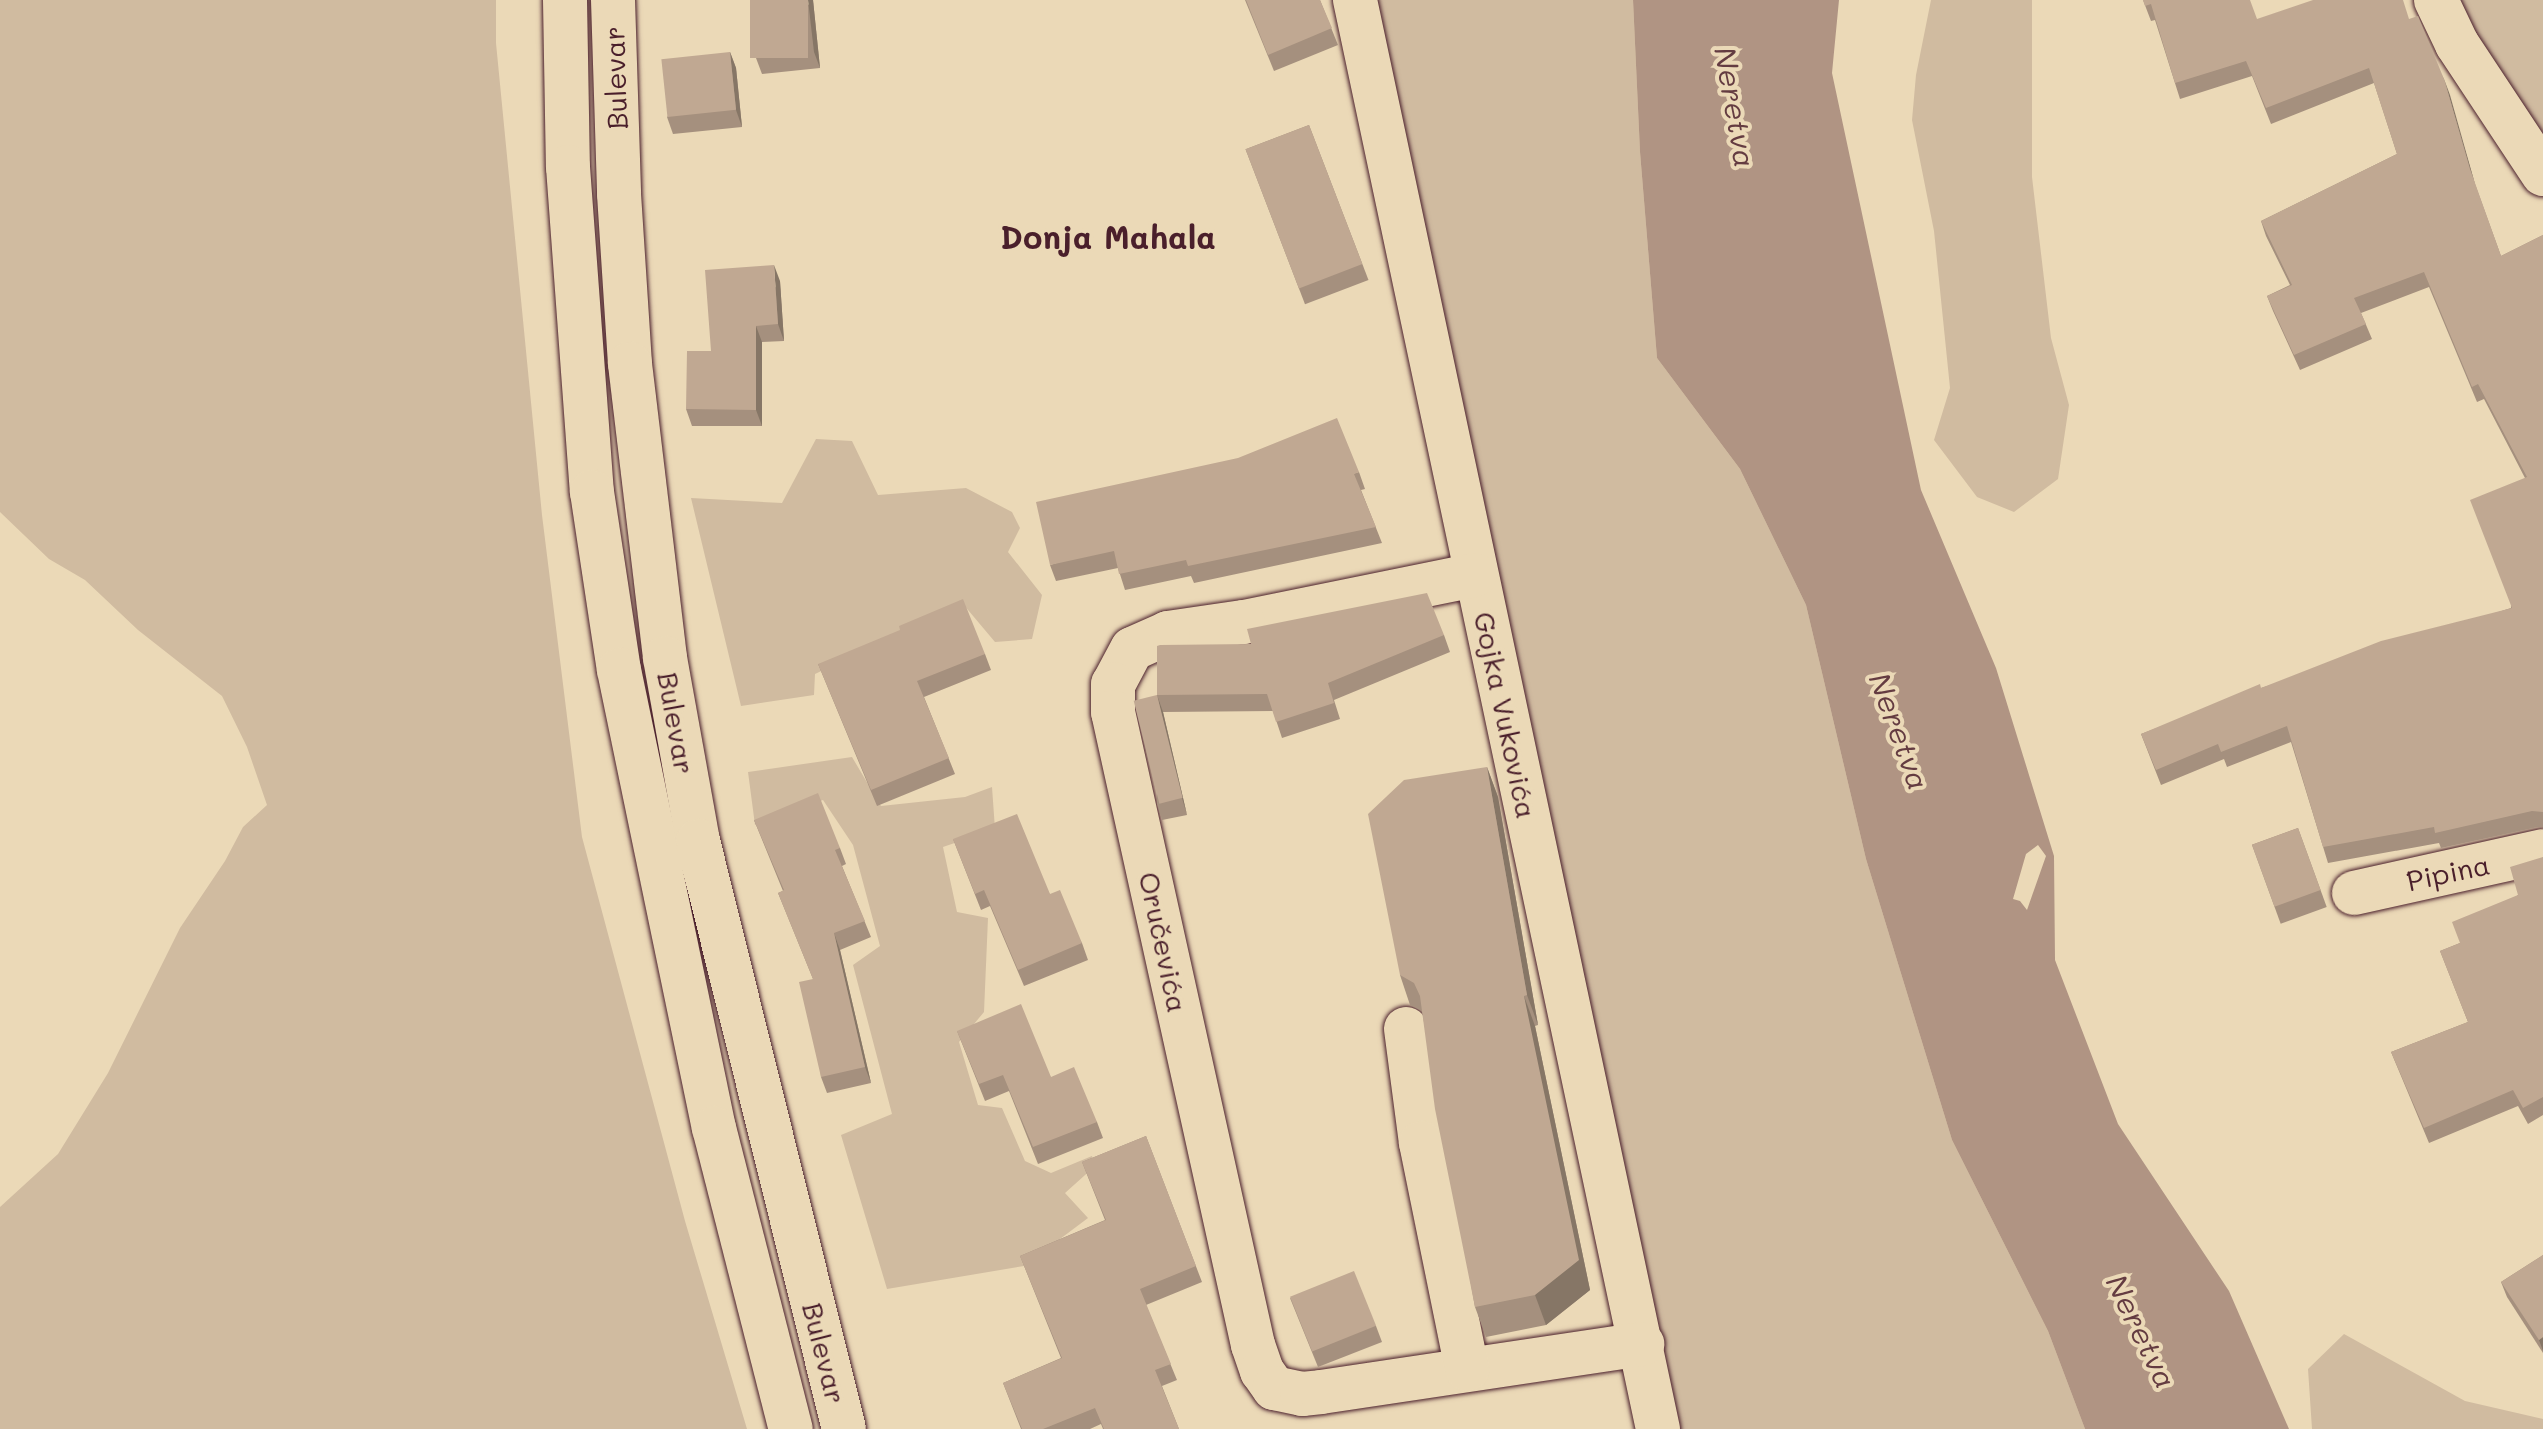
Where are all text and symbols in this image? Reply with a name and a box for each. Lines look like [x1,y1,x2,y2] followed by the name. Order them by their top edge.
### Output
[596,26,634,130] street label: Bulevar
[1708,44,1764,170] water label: Neretva
[1000,217,1216,255] district label: Donja Mahala
[1468,609,1544,821] street label: Gojka Vukovića
[1862,667,1938,795] water label: Neretva
[651,669,703,777] street label: Bulevar
[2403,847,2493,897] street label: Pipina
[1133,869,1195,1015] street label: Oručevića
[2099,1268,2185,1394] water label: Neretva
[796,1299,854,1407] street label: Bulevar

